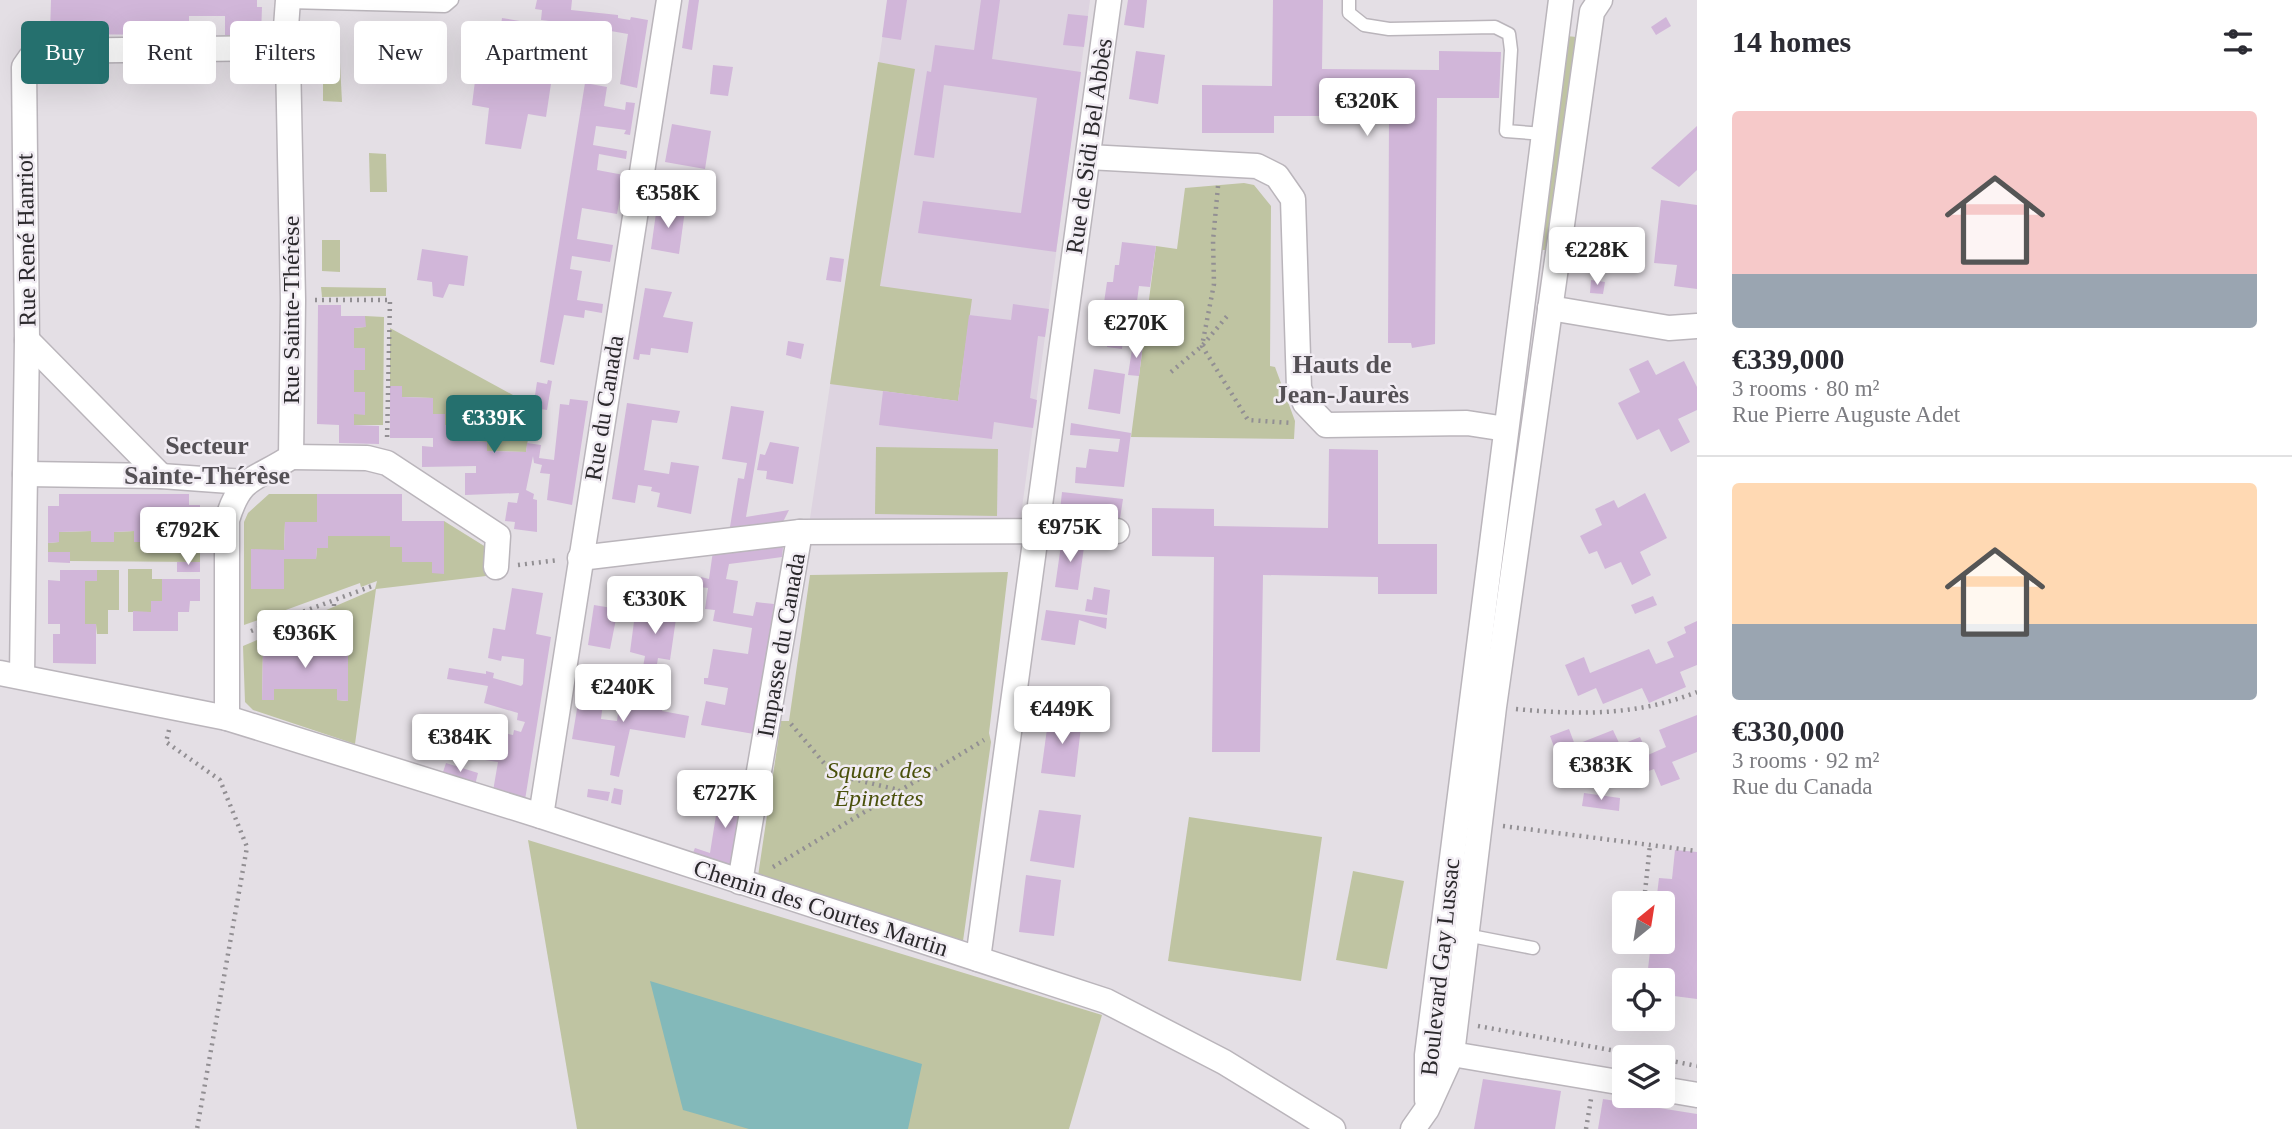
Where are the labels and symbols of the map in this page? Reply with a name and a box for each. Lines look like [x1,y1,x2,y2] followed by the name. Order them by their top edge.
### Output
[1061,37,1117,255] street label: Rue de Sidi Bel Abbès
[1318,78,1416,138] pin: €320K
[11,153,41,327] street label: Rue René Hanriot
[619,170,717,230] pin: €358K
[278,216,304,404] street label: Rue Sainte-Thérèse
[1548,228,1646,287] pin: €228K
[1087,300,1185,360] pin: €270K
[580,333,628,482] street label: Rue du Canada
[1275,350,1409,409] district label: Hauts de Jean-Jaurès
[445,396,543,455] pin: €339K
[124,431,290,490] district label: Secteur Sainte-Thérèse
[1021,504,1119,564] pin: €975K
[139,508,237,567] pin: €792K
[752,551,810,739] street label: Impasse du Canada
[606,576,704,636] pin: €330K
[256,610,354,670] pin: €936K
[574,664,672,724] pin: €240K
[1013,686,1111,746] pin: €449K
[411,714,509,774] pin: €384K
[1552,742,1650,802] pin: €383K
[826,757,932,811] park label: Square des Épinettes
[676,770,774,830] pin: €727K
[691,855,951,961] street label: Chemin des Courtes Martin
[1416,857,1464,1077] street label: Boulevard Gay Lussac
[1612,891,1675,954] north arrow

